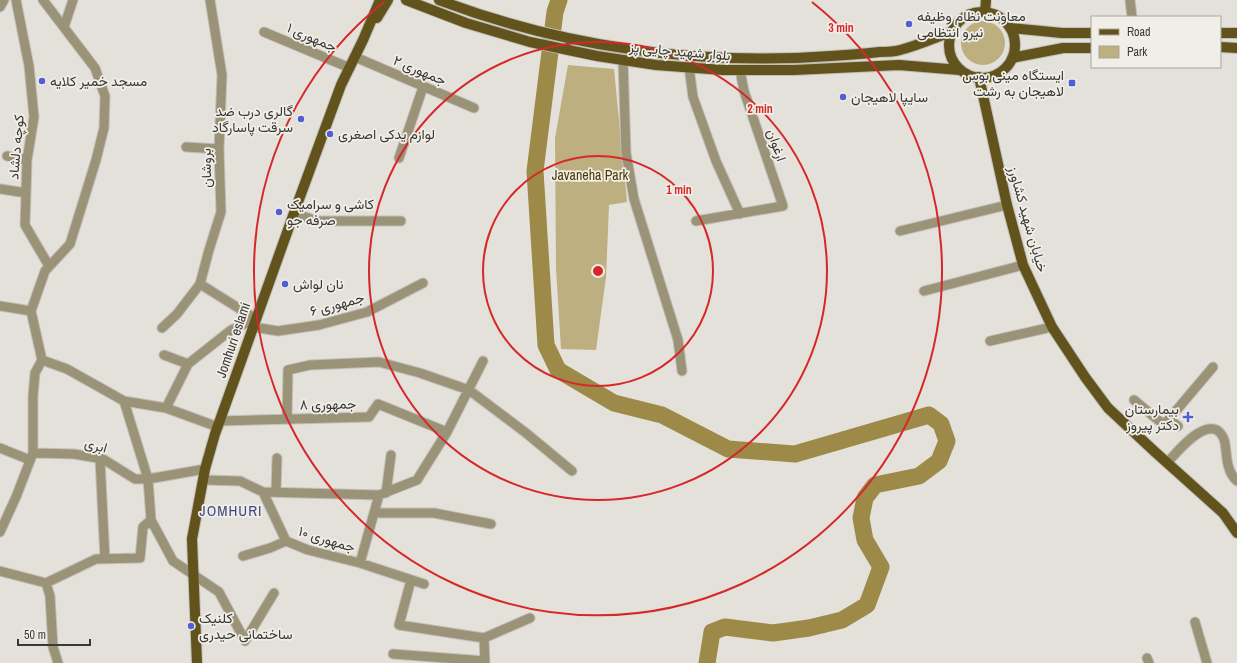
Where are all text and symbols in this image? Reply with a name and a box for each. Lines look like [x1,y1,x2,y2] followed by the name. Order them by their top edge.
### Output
[917,7,1026,41] place label: معاونت نظام وظیفه نیرو انتظامی
[1091,16,1221,68] legend
[284,18,340,56] street label: جمهوری ۱
[904,19,914,29] marker: معاونت نظام وظیفه نیرو انتظامی
[828,20,854,36] text: 3 min
[1127,24,1151,40] text: Road
[628,38,731,65] street label: بلوار شهید چایی پز
[1127,44,1147,60] text: Park
[391,51,449,89] street label: جمهوری ۲
[962,66,1064,100] place label: ایستگاه مینی بوس لاهیجان به رشت
[50,72,147,90] place label: مسجد خمیر کلایه
[37,76,47,86] marker: مسجد خمیر کلایه
[1067,78,1077,88] marker: ایستگاه مینی بوس لاهیجان به رشت
[851,88,928,107] place label: سایپا لاهیجان
[838,92,848,102] marker: سایپا لاهیجان
[747,101,773,117] text: 2 min
[212,102,293,137] place label: گالری درب ضد سرقت پاسارگاد
[4,114,29,180] street label: کوچه دلشاد
[296,114,306,124] marker: گالری درب ضد سرقت پاسارگاد
[338,125,435,143] place label: لوازم یدکی اصغری
[763,126,791,164] street label: ارغوان
[325,129,335,139] marker: لوازم یدکی اصغری
[197,148,215,188] street label: بروشان
[1004,163,1052,274] street label: خیابان شهید کشاورز
[552,166,629,184] park label: Javaneha Park
[666,182,692,198] text: 1 min
[287,195,374,229] place label: کاشی و سرامیک صرفه جو
[274,207,284,217] marker: کاشی و سرامیک صرفه جو
[591,264,605,278] centre of rings
[293,275,343,293] place label: نان لواش
[280,279,290,289] marker: نان لواش
[308,288,366,320] street label: جمهوری ۶
[212,300,254,380] street label: Jomhuri eslami
[299,395,357,413] street label: جمهوری ۸
[1125,400,1179,435] place label: بیمارستان دکتر پیروز
[1182,411,1194,423] marker: بیمارستان دکتر پیروز
[83,433,109,457] street label: ابری
[199,500,263,521] district label: JOMHURI
[296,522,358,556] street label: جمهوری ۱۰
[199,609,293,643] place label: کلنیک ساختمانی حیدری
[18,621,90,647] scale bar
[186,621,196,631] marker: کلنیک ساختمانی حیدری
[24,627,46,643] text: 50 m

